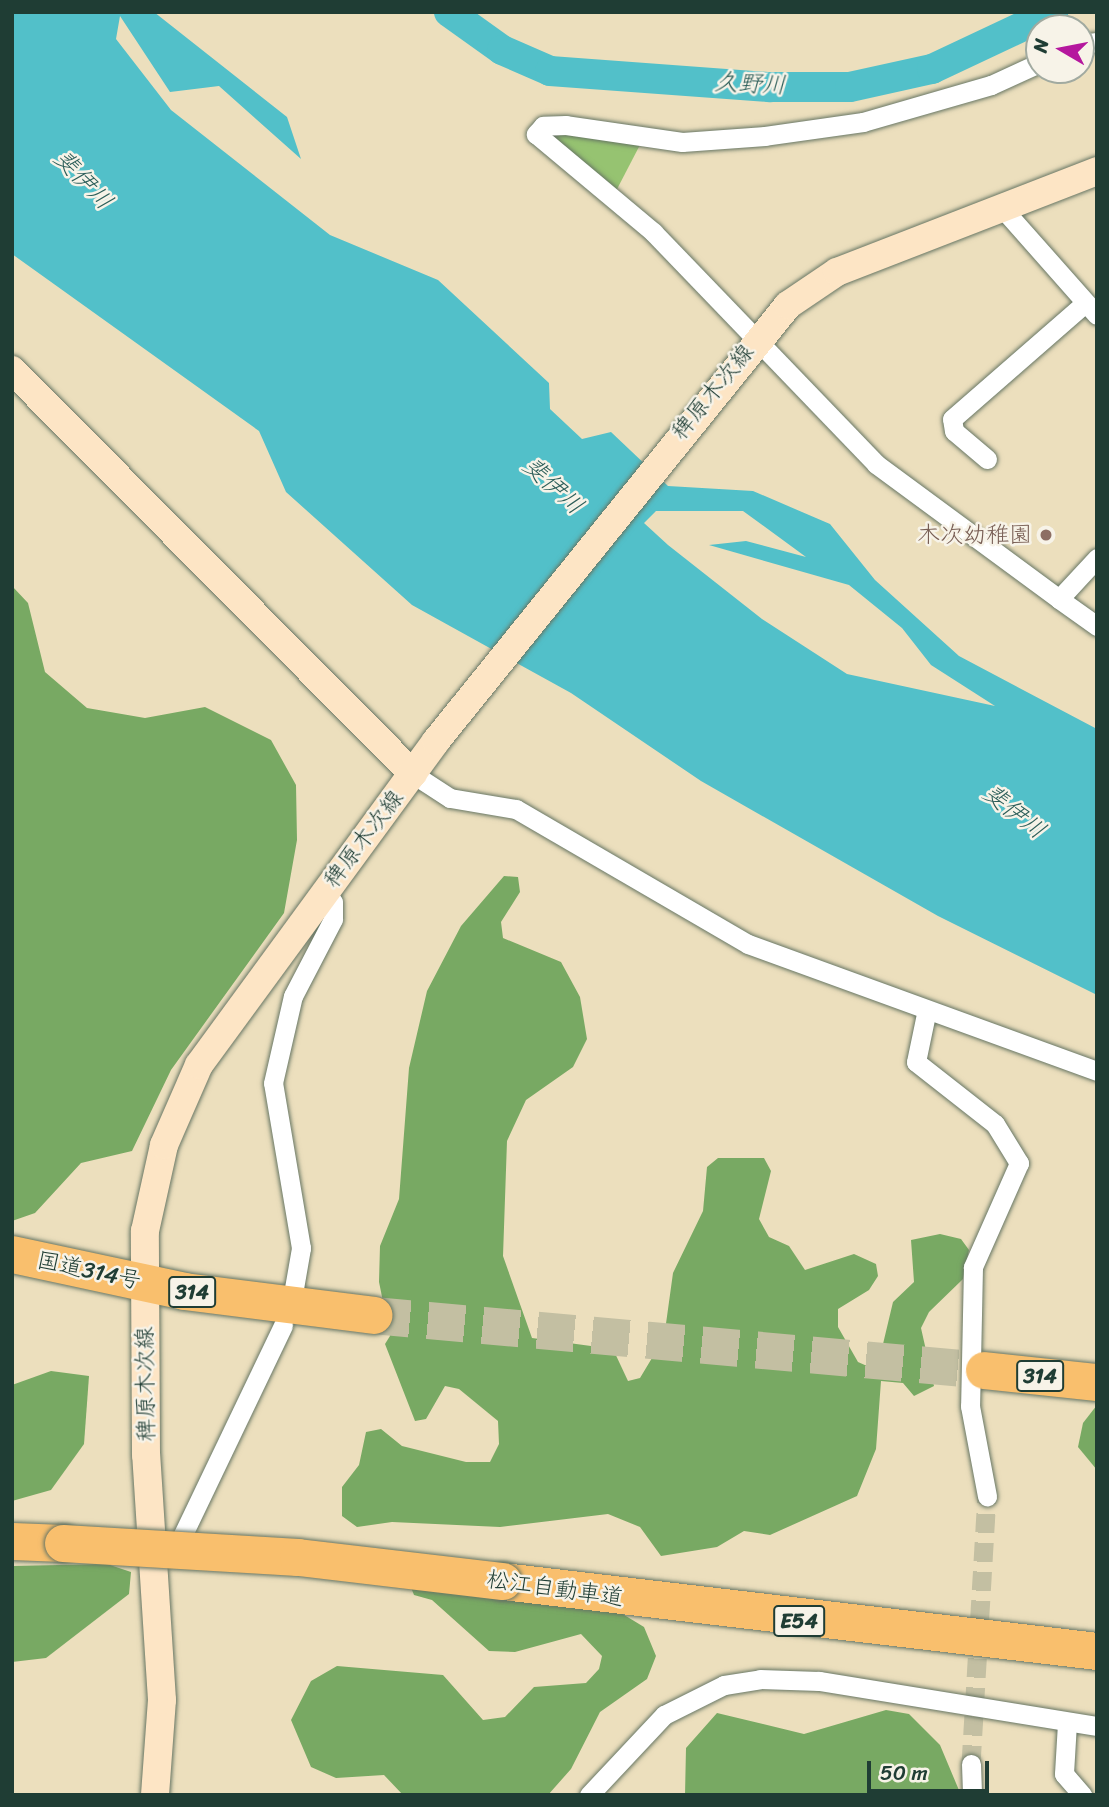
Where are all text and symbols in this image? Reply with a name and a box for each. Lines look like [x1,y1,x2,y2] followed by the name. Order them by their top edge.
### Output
[1025,14,1095,84] north arrow
[1023,36,1058,55] text: N
[713,68,787,100] water label: 久野川
[48,144,118,216] water label: 斐伊川
[666,339,760,445] street label: 稗原木次線
[517,451,589,521] water label: 斐伊川
[917,521,1032,549] place label: 木次幼稚園
[1038,527,1054,543] marker: 木次幼稚園
[977,778,1051,846] water label: 斐伊川
[318,785,410,893] street label: 稗原木次線
[34,1246,144,1296] street label: 国道314号
[168,1274,216,1310] road number: 314
[131,1326,161,1442] street label: 稗原木次線
[1016,1358,1064,1394] road number: 314
[485,1566,625,1612] street label: 松江自動車道
[773,1604,825,1638] road number: E54
[871,1748,993,1792] scale bar
[880,1754,928,1792] text: 50 m

